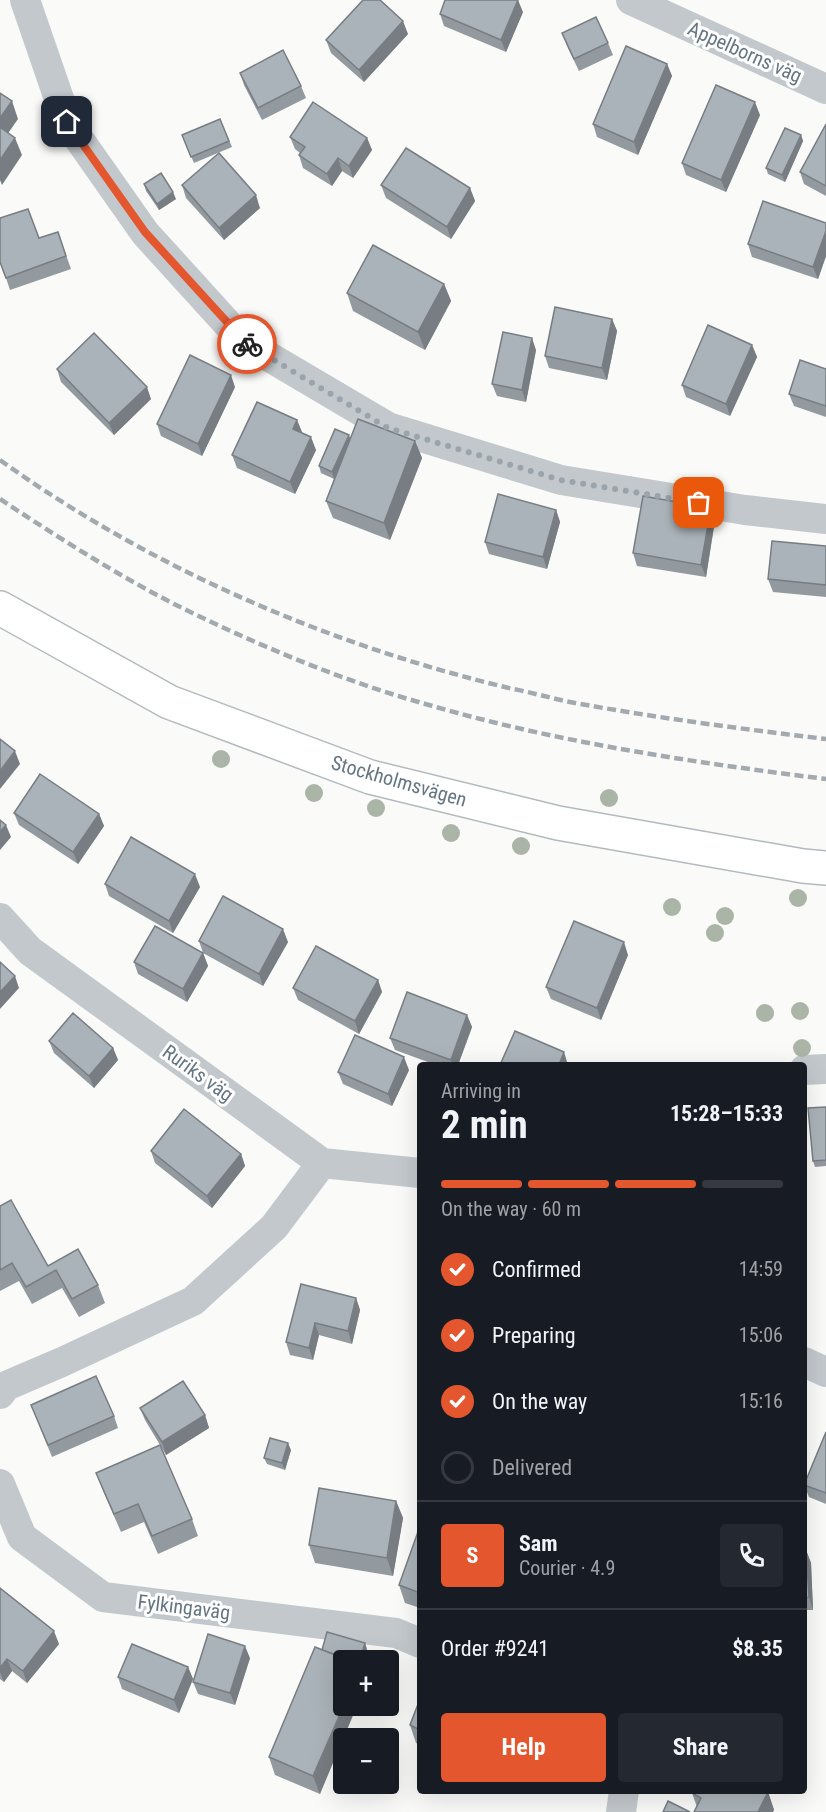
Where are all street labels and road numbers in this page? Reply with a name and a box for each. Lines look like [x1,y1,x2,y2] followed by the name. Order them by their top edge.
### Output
[684,16,806,88] street label: Appelborns väg
[329,750,469,812] street label: Stockholmsvägen
[158,1039,238,1107] street label: Ruriks väg
[137,1589,231,1625] street label: Fylkingaväg

